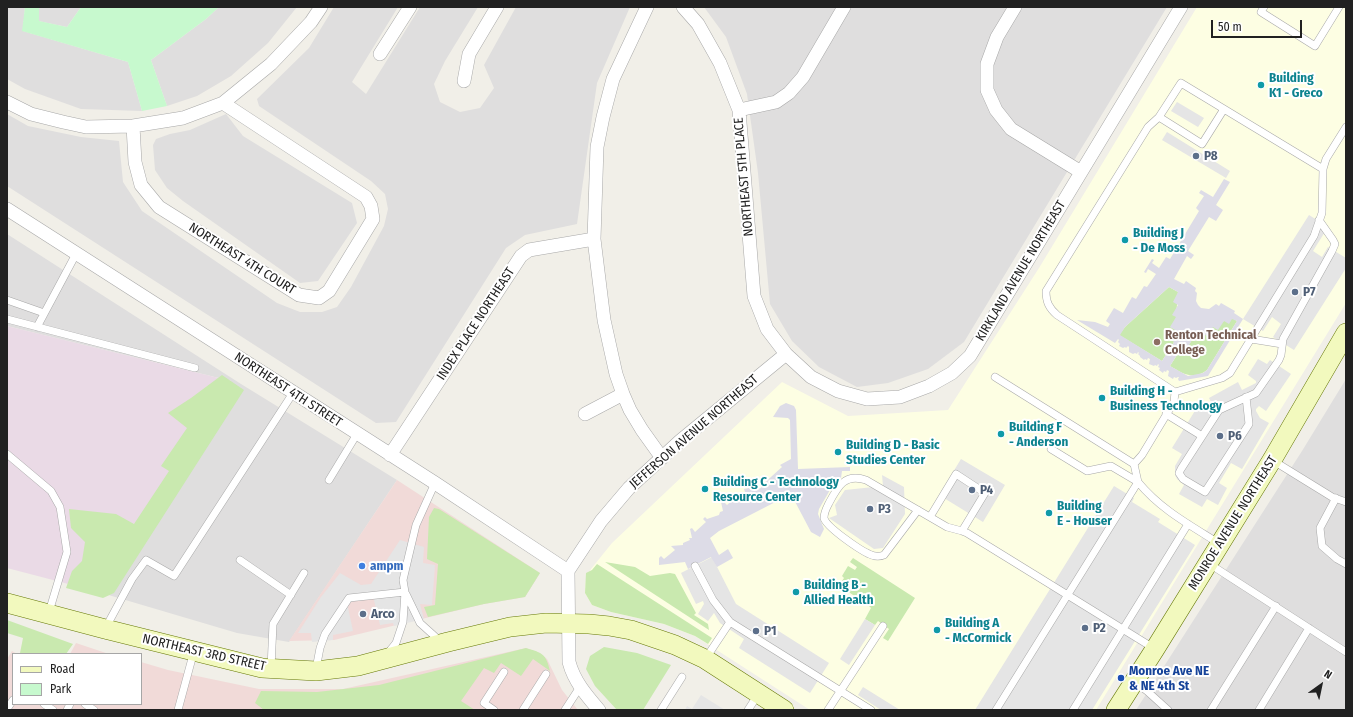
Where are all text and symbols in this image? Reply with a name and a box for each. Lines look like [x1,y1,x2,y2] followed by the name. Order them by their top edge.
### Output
[1213,12,1304,38] scale bar
[1218,20,1242,34] text: 50 m
[1269,70,1323,101] place label: Building K1 - Greco
[1256,80,1266,90] marker: Building K1 - Greco
[731,117,757,237] street label: NORTHEAST 5TH PLACE
[1204,148,1218,164] place label: P8
[1191,151,1201,161] marker: P8
[973,198,1069,344] street label: KIRKLAND AVENUE NORTHEAST
[186,220,298,298] street label: NORTHEAST 4TH COURT
[1133,225,1185,256] place label: Building J - De Moss
[1120,235,1130,245] marker: Building J - De Moss
[434,265,518,383] street label: INDEX PLACE NORTHEAST
[1303,284,1315,300] place label: P7
[1290,287,1300,297] marker: P7
[1165,327,1257,358] place label: Renton Technical College
[1152,337,1162,347] marker: Renton Technical College
[231,349,345,431] street label: NORTHEAST 4TH STREET
[626,372,762,492] street label: JEFFERSON AVENUE NORTHEAST
[1110,383,1222,414] place label: Building H - Business Technology
[1097,393,1107,403] marker: Building H - Business Technology
[1009,419,1068,450] place label: Building F - Anderson
[1228,428,1242,444] place label: P6
[996,429,1006,439] marker: Building F - Anderson
[1215,431,1225,441] marker: P6
[846,437,940,468] place label: Building D - Basic Studies Center
[833,447,843,457] marker: Building D - Basic Studies Center
[1185,453,1281,593] street label: MONROE AVENUE NORTHEAST
[713,474,839,505] place label: Building C - Technology Resource Center
[980,482,993,498] place label: P4
[700,484,710,494] marker: Building C - Technology Resource Center
[967,485,977,495] marker: P4
[1057,498,1112,529] place label: Building E - Houser
[878,501,891,517] place label: P3
[865,504,875,514] marker: P3
[1044,508,1054,518] marker: Building E - Houser
[370,558,403,574] place label: ampm
[357,561,367,571] marker: ampm
[804,577,873,608] place label: Building B - Allied Health
[791,587,801,597] marker: Building B - Allied Health
[371,606,395,622] place label: Arco
[358,609,368,619] marker: Arco
[945,615,1011,646] place label: Building A - McCormick
[1093,620,1106,636] place label: P2
[764,623,776,639] place label: P1
[1080,623,1090,633] marker: P2
[932,625,942,635] marker: Building A - McCormick
[751,626,761,636] marker: P1
[141,631,267,675] street label: NORTHEAST 3RD STREET
[12,653,142,705] legend
[50,662,75,676] text: Road
[1129,663,1209,694] place label: Monroe Ave NE & NE 4th St
[1301,665,1341,705] north arrow
[1322,667,1334,682] text: N
[1116,673,1126,683] marker: Monroe Ave NE & NE 4th St
[50,682,71,696] text: Park

